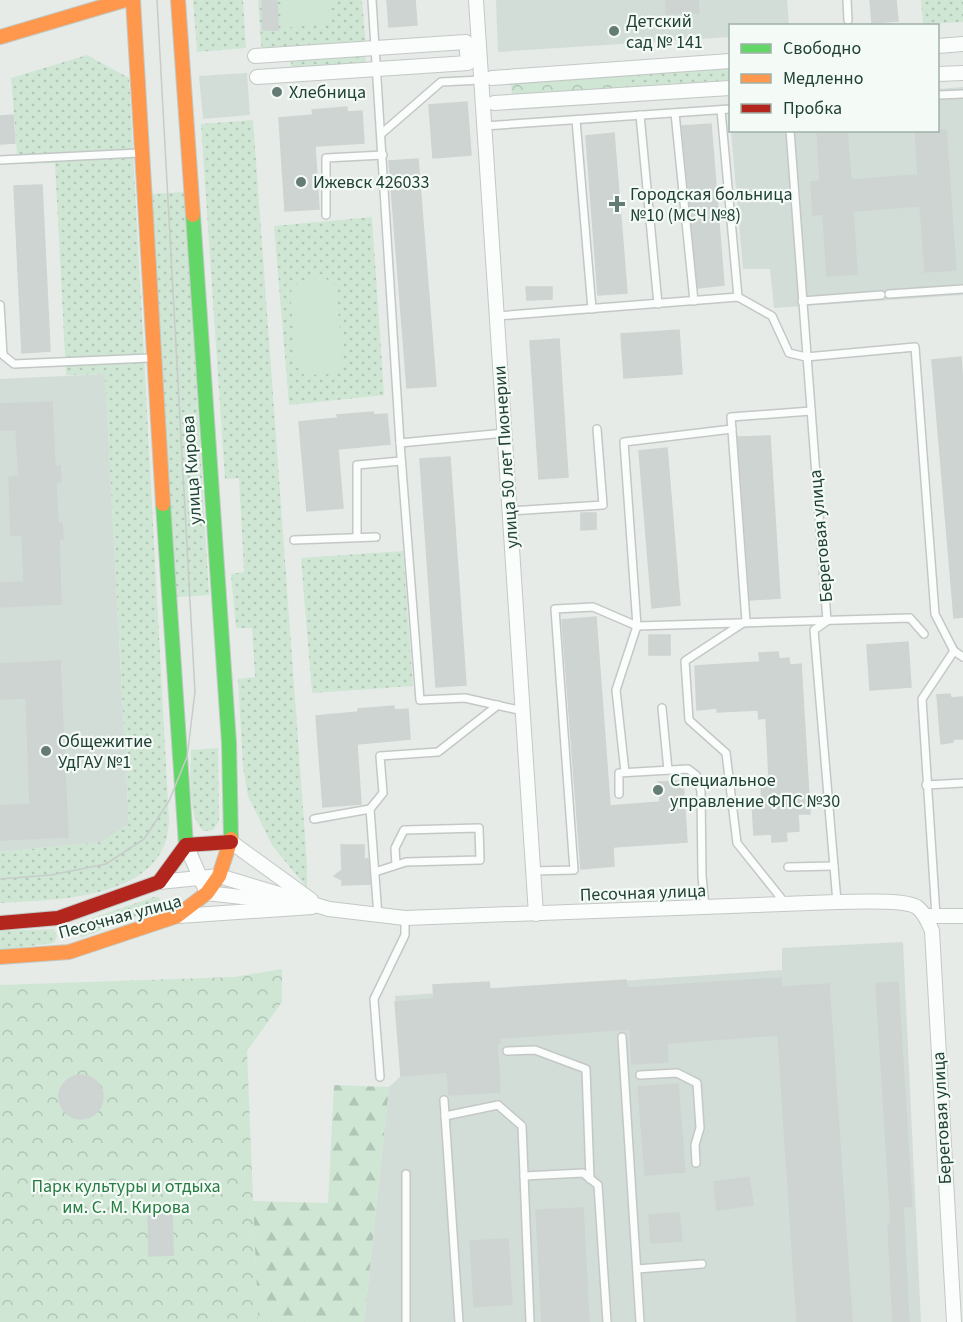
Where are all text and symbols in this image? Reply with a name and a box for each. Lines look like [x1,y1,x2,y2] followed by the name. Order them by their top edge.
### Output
[626,9,703,55] place label: Детский сад № 141
[607,24,621,38] marker: Детский сад № 141
[729,24,939,132] legend
[783,36,861,61] text: Свободно
[783,66,863,91] text: Медленно
[289,80,366,105] place label: Хлебница
[270,85,284,99] marker: Хлебница
[783,96,842,121] text: Пробка
[313,170,429,195] place label: Ижевск 426033
[294,175,308,189] marker: Ижевск 426033
[630,182,792,228] place label: Городская больница №10 (МСЧ №8)
[608,195,626,213] marker: Городская больница №10 (МСЧ №8)
[487,365,525,549] street label: улица 50 лет Пионерии
[176,415,208,525] street label: улица Кирова
[803,469,839,603] street label: Береговая улица
[58,729,152,775] place label: Общежитие УдГАУ №1
[39,744,53,758] marker: Общежитие УдГАУ №1
[670,768,840,814] place label: Специальное управление ФПС №30
[651,783,665,797] marker: Специальное управление ФПС №30
[579,878,707,908] street label: Песочная улица
[56,889,184,945] street label: Песочная улица
[926,1051,958,1185] street label: Береговая улица
[31,1174,221,1220] park label: Парк культуры и отдыха им. С. М. Кирова

